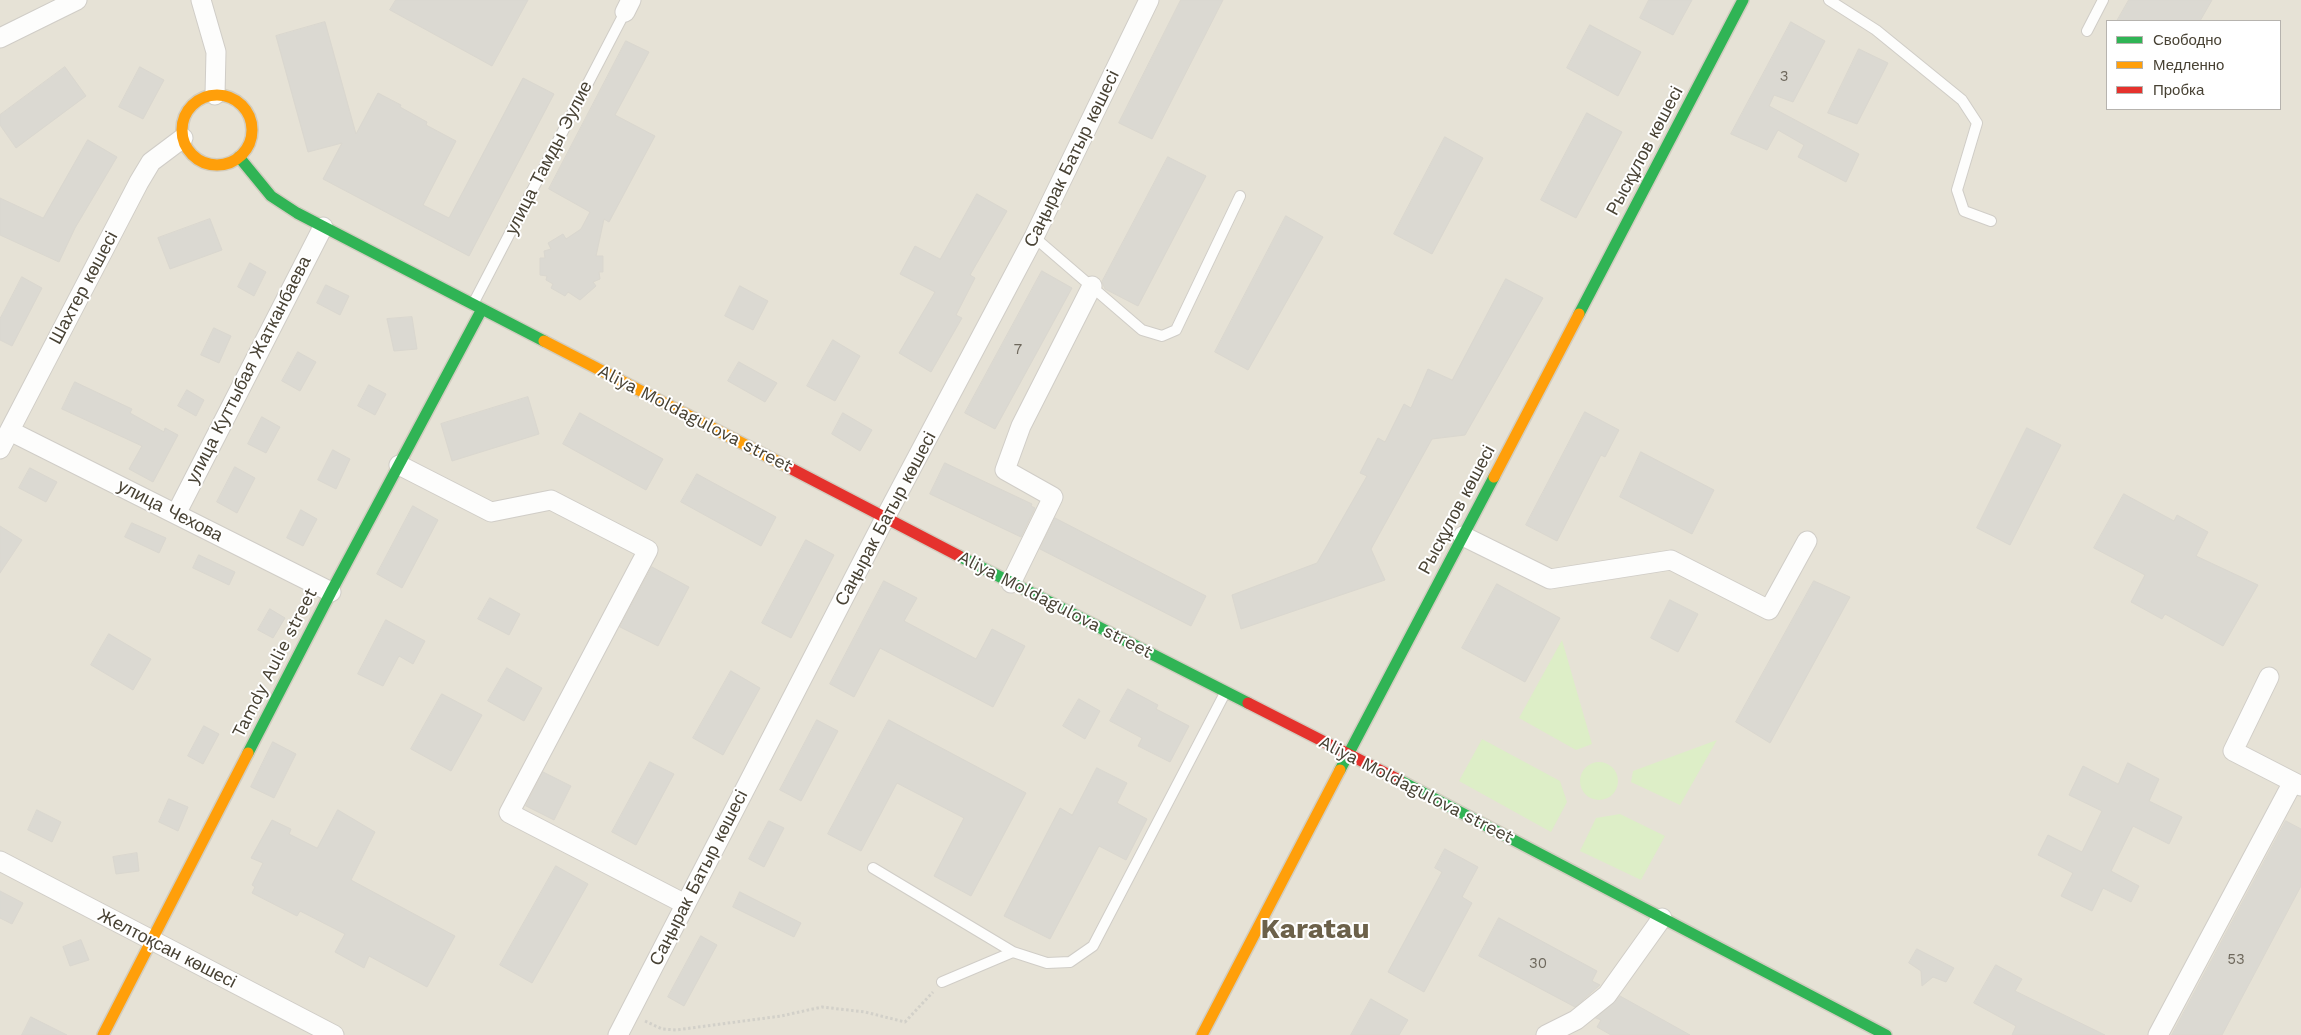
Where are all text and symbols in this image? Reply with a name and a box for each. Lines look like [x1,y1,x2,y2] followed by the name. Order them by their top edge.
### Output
[2106,20,2281,110] legend
[2153,31,2222,49] text: Свободно
[2153,56,2224,74] text: Медленно
[1020,67,1124,251] street label: Саңырак Батыр көшесі
[1780,68,1788,86] house number: 3
[501,77,597,239] street label: улица Тамды Эулие
[2153,81,2204,99] text: Пробка
[1602,83,1688,219] street label: Рысқұлов көшесі
[45,228,123,348] street label: Шахтер көшесі
[182,253,316,487] street label: улица Куттыбая Жатканбаева
[1014,341,1022,359] house number: 7
[594,361,796,477] street label: Aliya Moldagulova street
[831,428,941,610] street label: Саңырак Батыр көшесі
[1414,442,1500,578] street label: Рысқұлов көшесі
[114,475,226,547] street label: улица Чехова
[954,547,1156,663] street label: Aliya Moldagulova street
[228,585,322,741] street label: Tamdy Aulie street
[1315,732,1517,848] street label: Aliya Moldagulova street
[645,787,753,969] street label: Саңырак Батыр көшесі
[94,905,240,993] street label: Желтоқсан көшесі
[1260,913,1370,947] district label: Karatau
[2227,951,2245,969] house number: 53
[1529,955,1547,973] house number: 30

